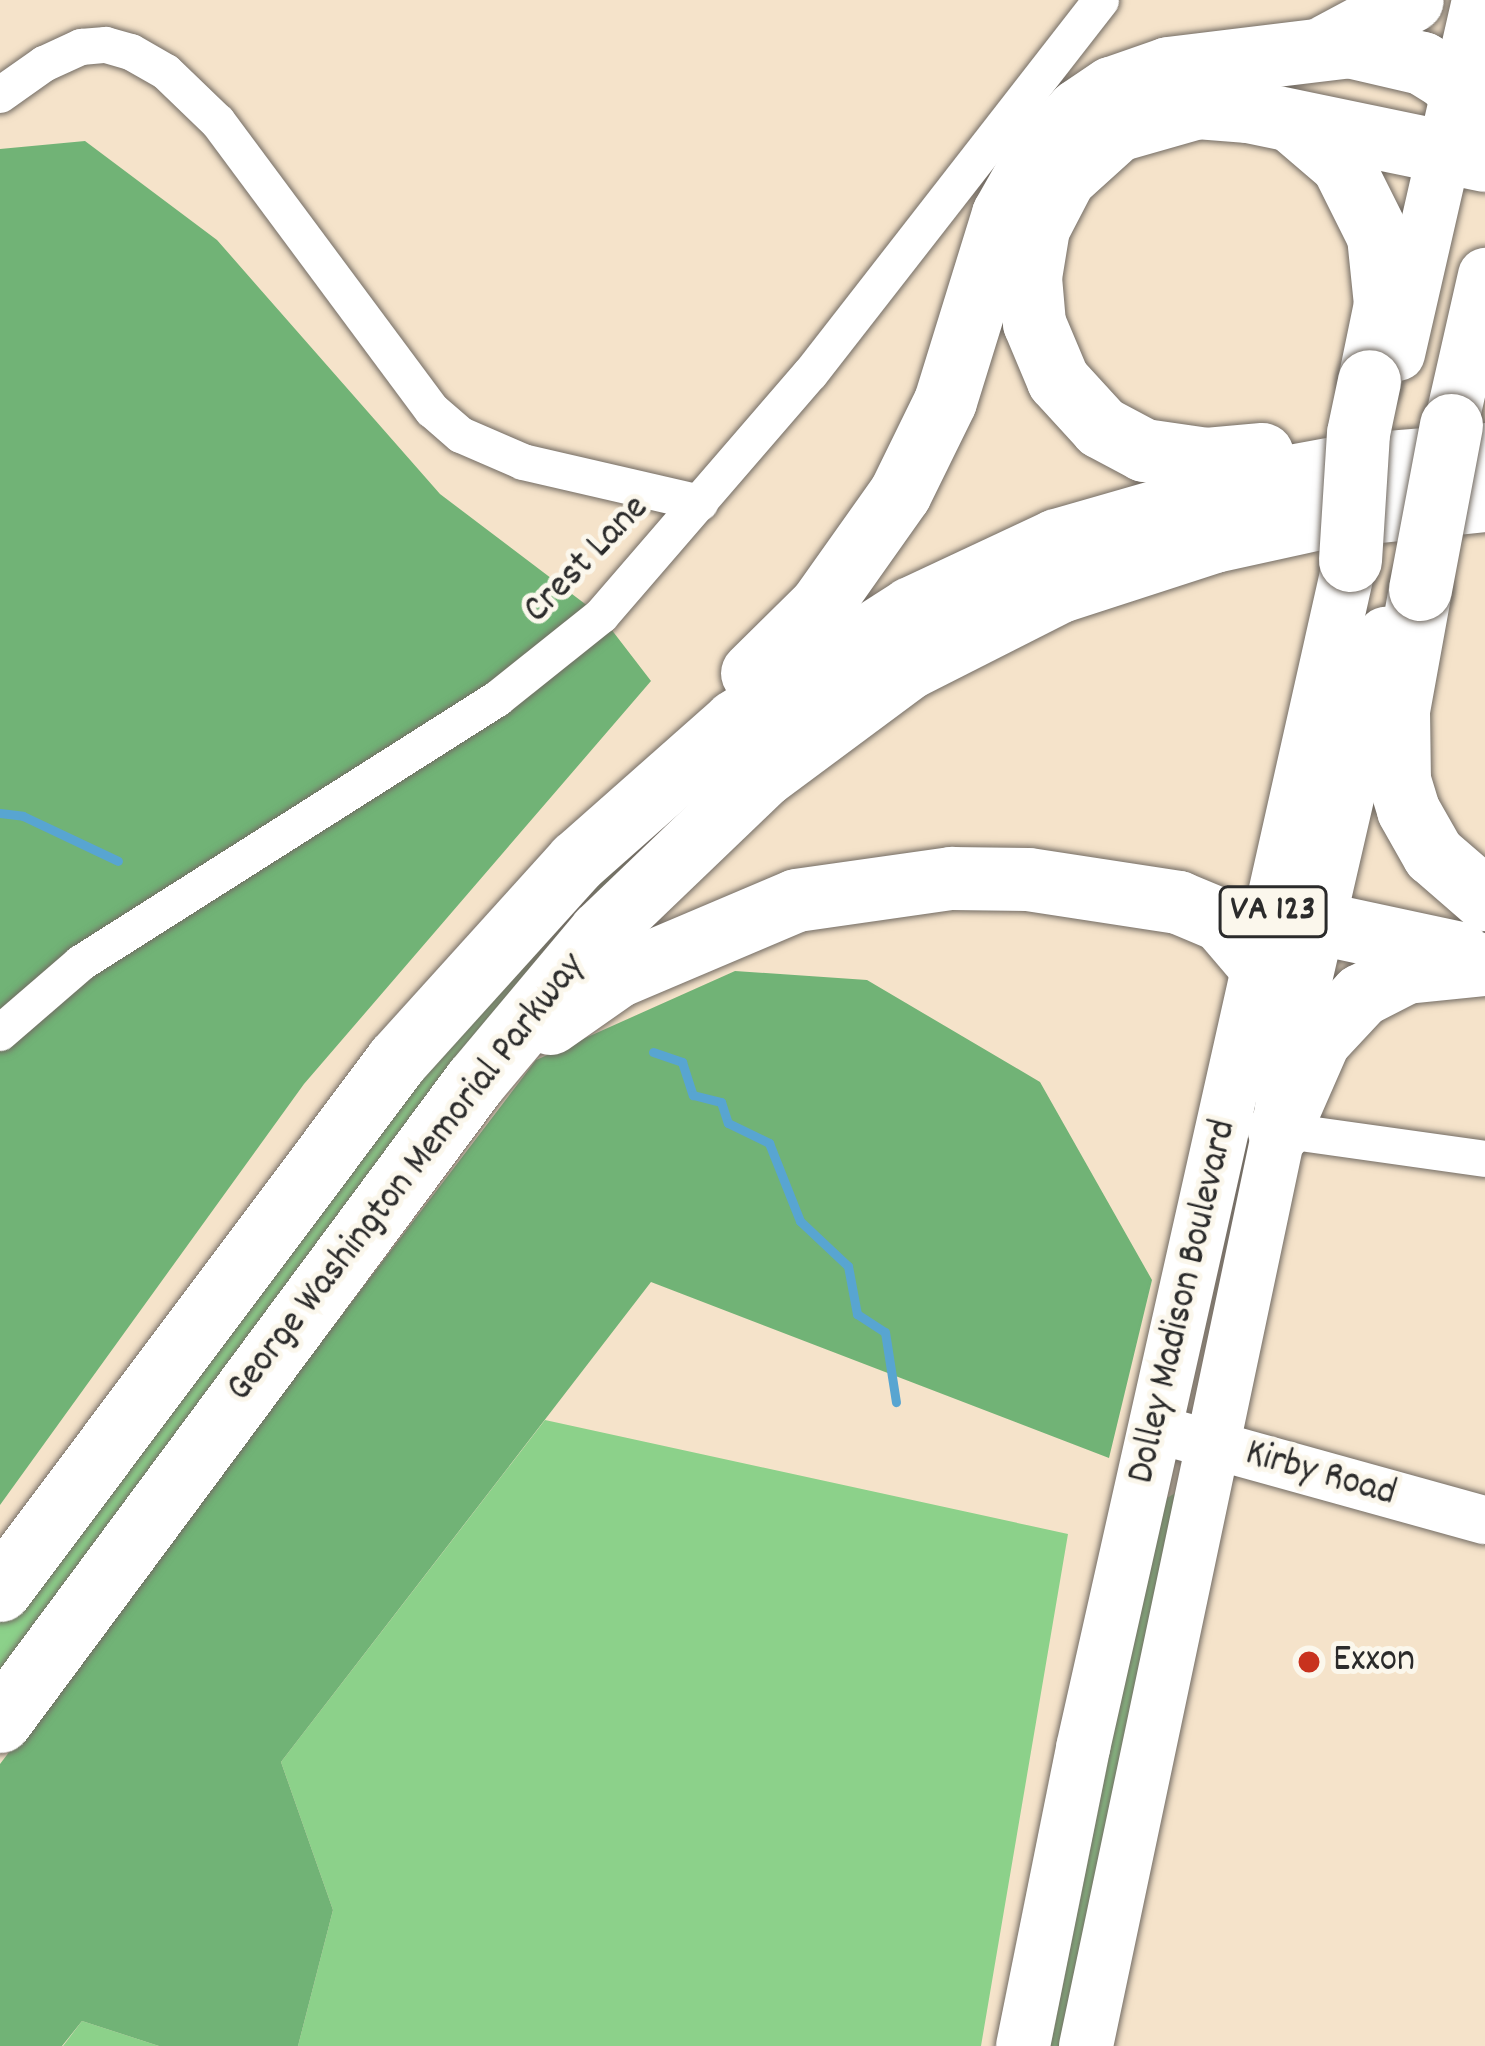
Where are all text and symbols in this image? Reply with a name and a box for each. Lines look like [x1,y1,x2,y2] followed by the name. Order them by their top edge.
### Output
[516,487,660,635] street label: Crest Lane
[1216,882,1330,942] road number: VA 123
[219,946,597,1412] street label: George Washington Memorial Parkway
[1120,1116,1250,1488] street label: Dolley Madison Boulevard
[1239,1432,1401,1520] street label: Kirby Road
[1333,1639,1415,1685] place label: Exxon
[1296,1649,1322,1675] marker: Exxon

